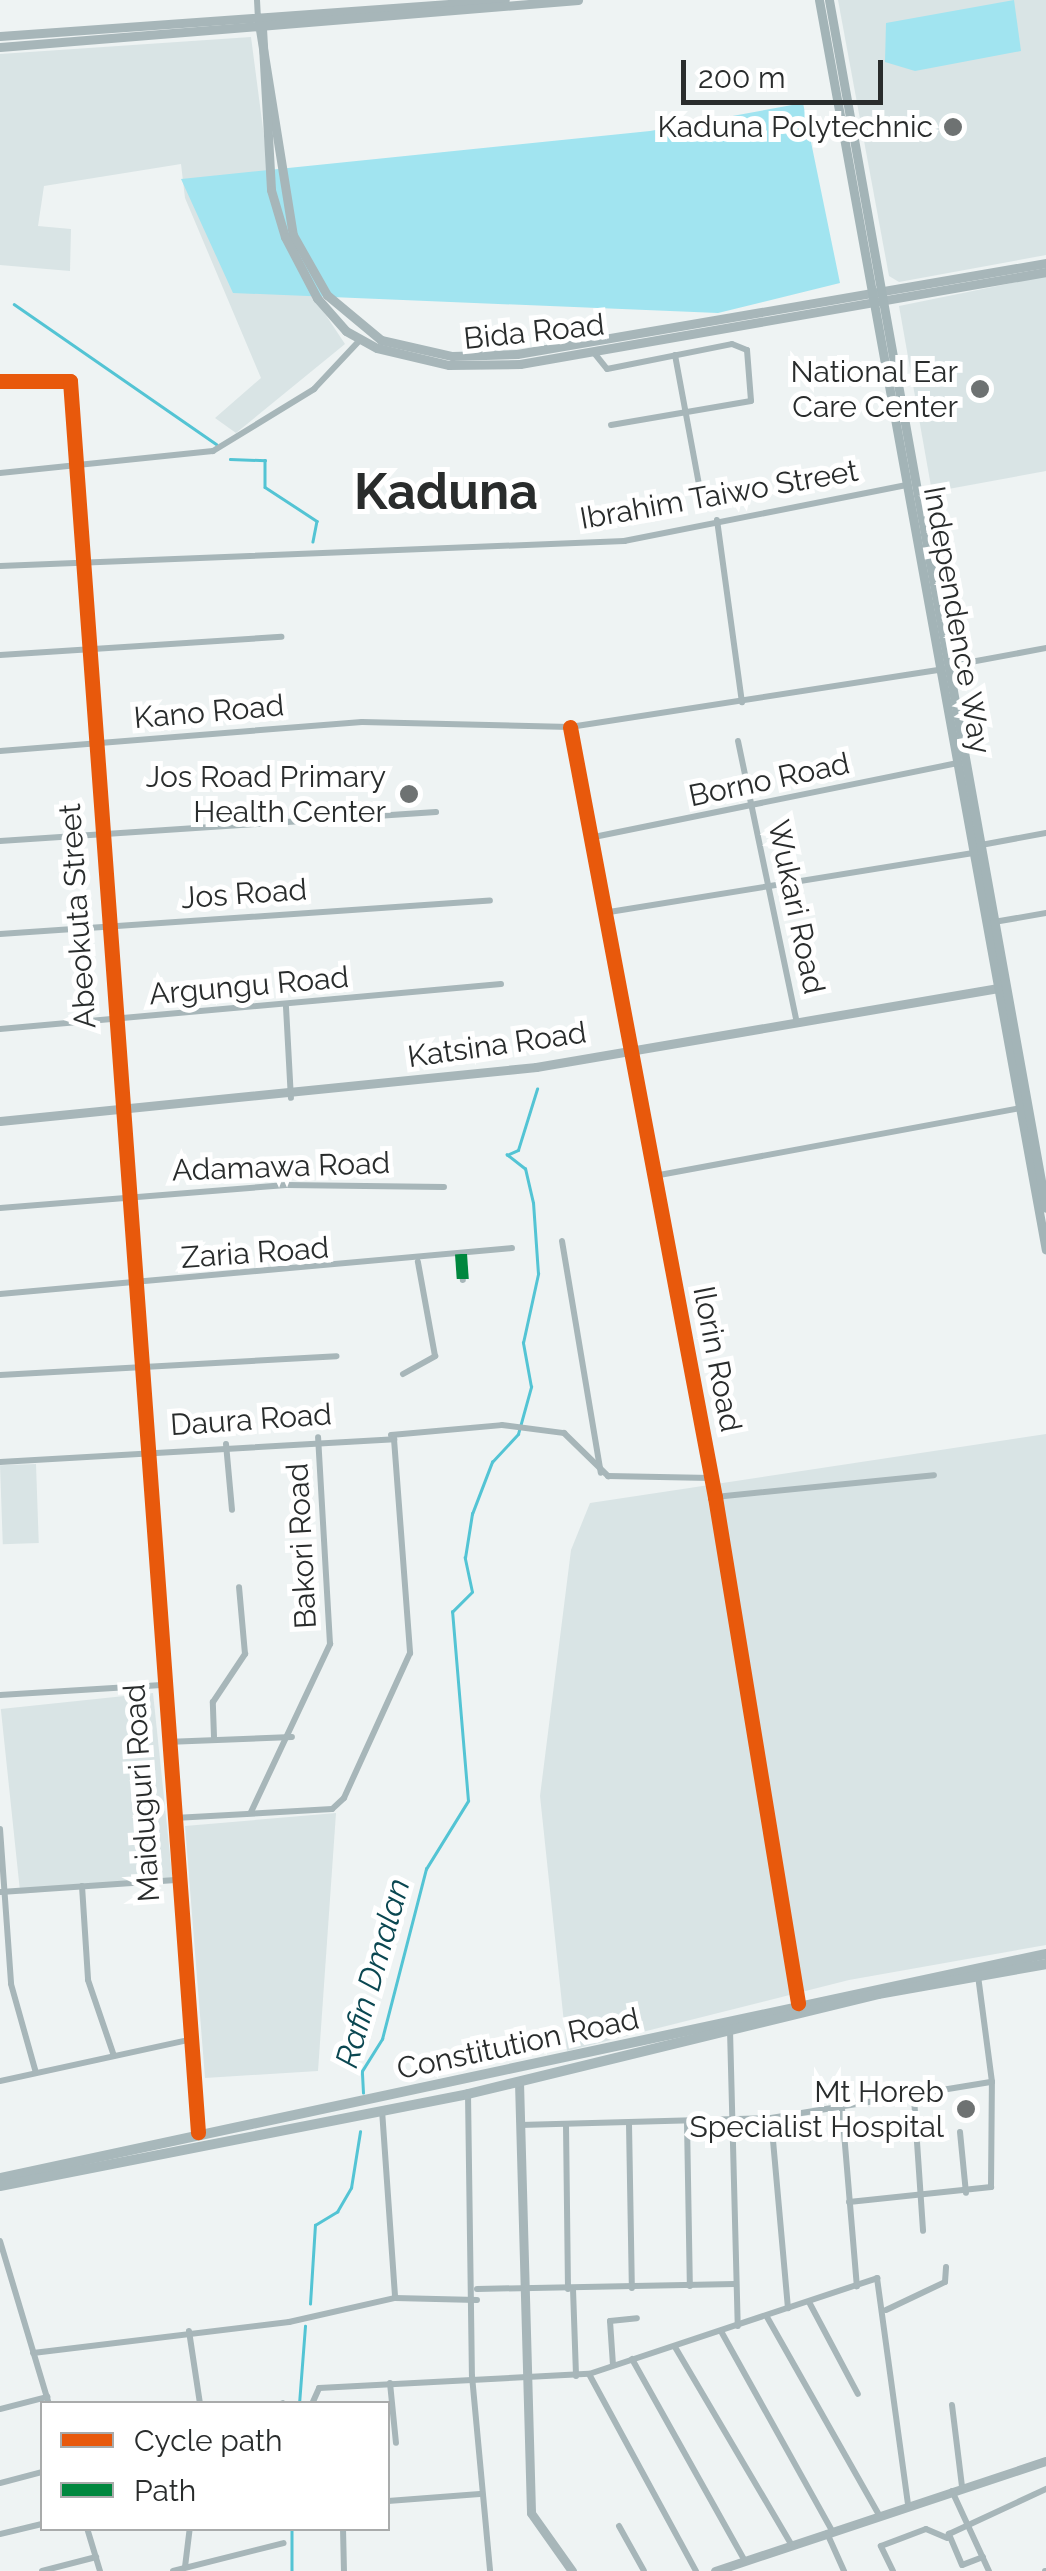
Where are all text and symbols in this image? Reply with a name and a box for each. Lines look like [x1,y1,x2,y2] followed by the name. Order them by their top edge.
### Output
[686,40,888,102] scale bar
[698,60,786,95] text: 200 m
[657,109,933,145] place label: Kaduna Polytechnic
[942,116,964,138] marker: Kaduna Polytechnic
[462,307,606,357] street label: Bida Road
[790,354,958,424] place label: National Ear Care Center
[967,376,993,402] marker: National Ear Care Center
[577,453,861,537] street label: Ibrahim Taiwo Street
[354,462,538,522] district label: Kaduna
[916,483,998,757] street label: Independence Way
[132,688,286,736] street label: Kano Road
[685,745,853,815] street label: Borno Road
[146,759,386,830] place label: Jos Road Primary Health Center
[396,781,422,807] marker: Jos Road Primary Health Center
[52,802,104,1030] street label: Abeokuta Street
[760,817,832,997] street label: Wukari Road
[180,872,308,916] street label: Jos Road
[148,959,350,1013] street label: Argungu Road
[405,1015,589,1075] street label: Katsina Road
[171,1145,391,1189] street label: Adamawa Road
[180,1230,330,1276] street label: Zaria Road
[685,1283,749,1435] street label: Ilorin Road
[169,1396,333,1444] street label: Daura Road
[280,1462,324,1630] street label: Bakori Road
[116,1683,168,1903] street label: Maiduguri Road
[328,1874,418,2072] water label: Rafin Dmalan
[394,2001,642,2087] street label: Constitution Road
[690,2074,944,2144] place label: Mt Horeb Specialist Hospital
[953,2096,979,2122] marker: Mt Horeb Specialist Hospital
[40,2401,390,2531] legend
[134,2423,282,2458] text: Cycle path
[134,2473,196,2508] text: Path

